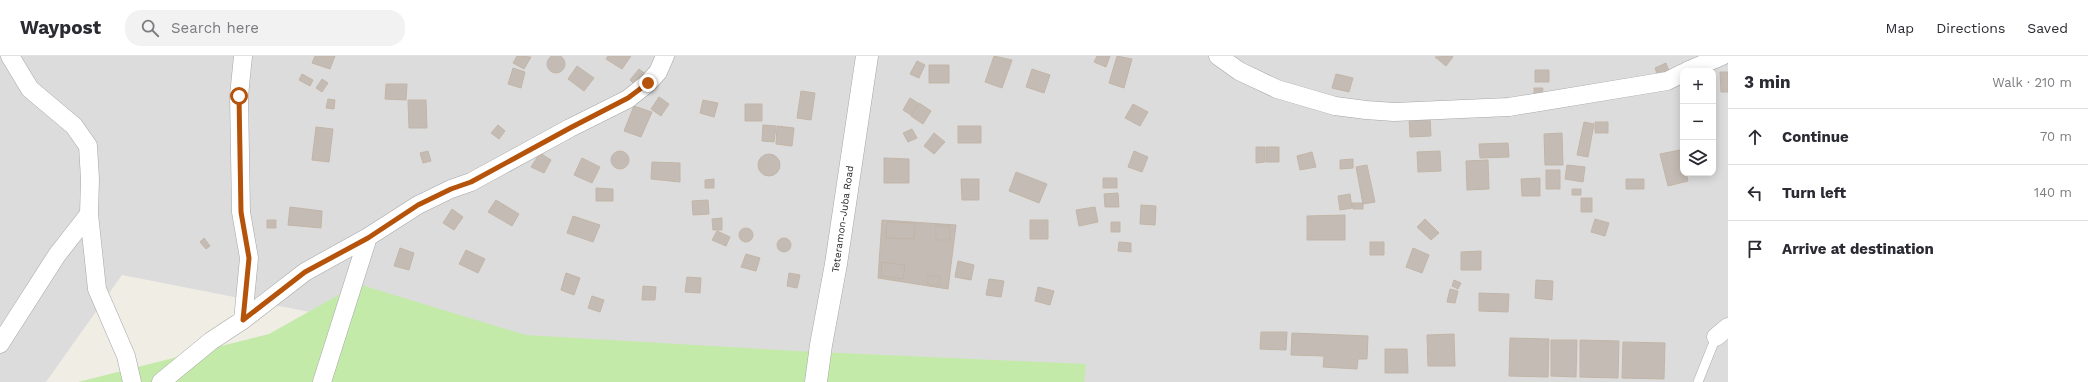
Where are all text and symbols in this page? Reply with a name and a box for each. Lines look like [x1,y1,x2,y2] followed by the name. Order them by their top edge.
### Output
[125,10,405,46] search box
[20,16,101,39] text: Waypost
[139,17,161,39] icon: search
[171,19,259,37] text: Search here
[1886,20,1914,36] text: Map
[1936,20,2005,36] text: Directions
[2027,20,2068,36] text: Saved
[1680,68,1716,176] map controls
[1680,68,1716,104] button: +
[1744,72,1790,92] text: 3 min
[639,74,657,92] route end
[1992,75,2072,90] text: Walk · 210 m
[230,87,248,105] route start
[1680,104,1716,140] button: −
[1744,126,1766,148] icon: ahead
[1782,128,1849,146] text: Continue
[2040,129,2072,144] text: 70 m
[1680,140,1716,176] button: layers
[830,165,855,273] street label: Teteramon-Juba Road
[1744,182,1766,204] icon: left
[1782,184,1846,202] text: Turn left
[2034,185,2072,200] text: 140 m
[1744,238,1766,260] icon: arrive
[1782,240,1934,258] text: Arrive at destination

